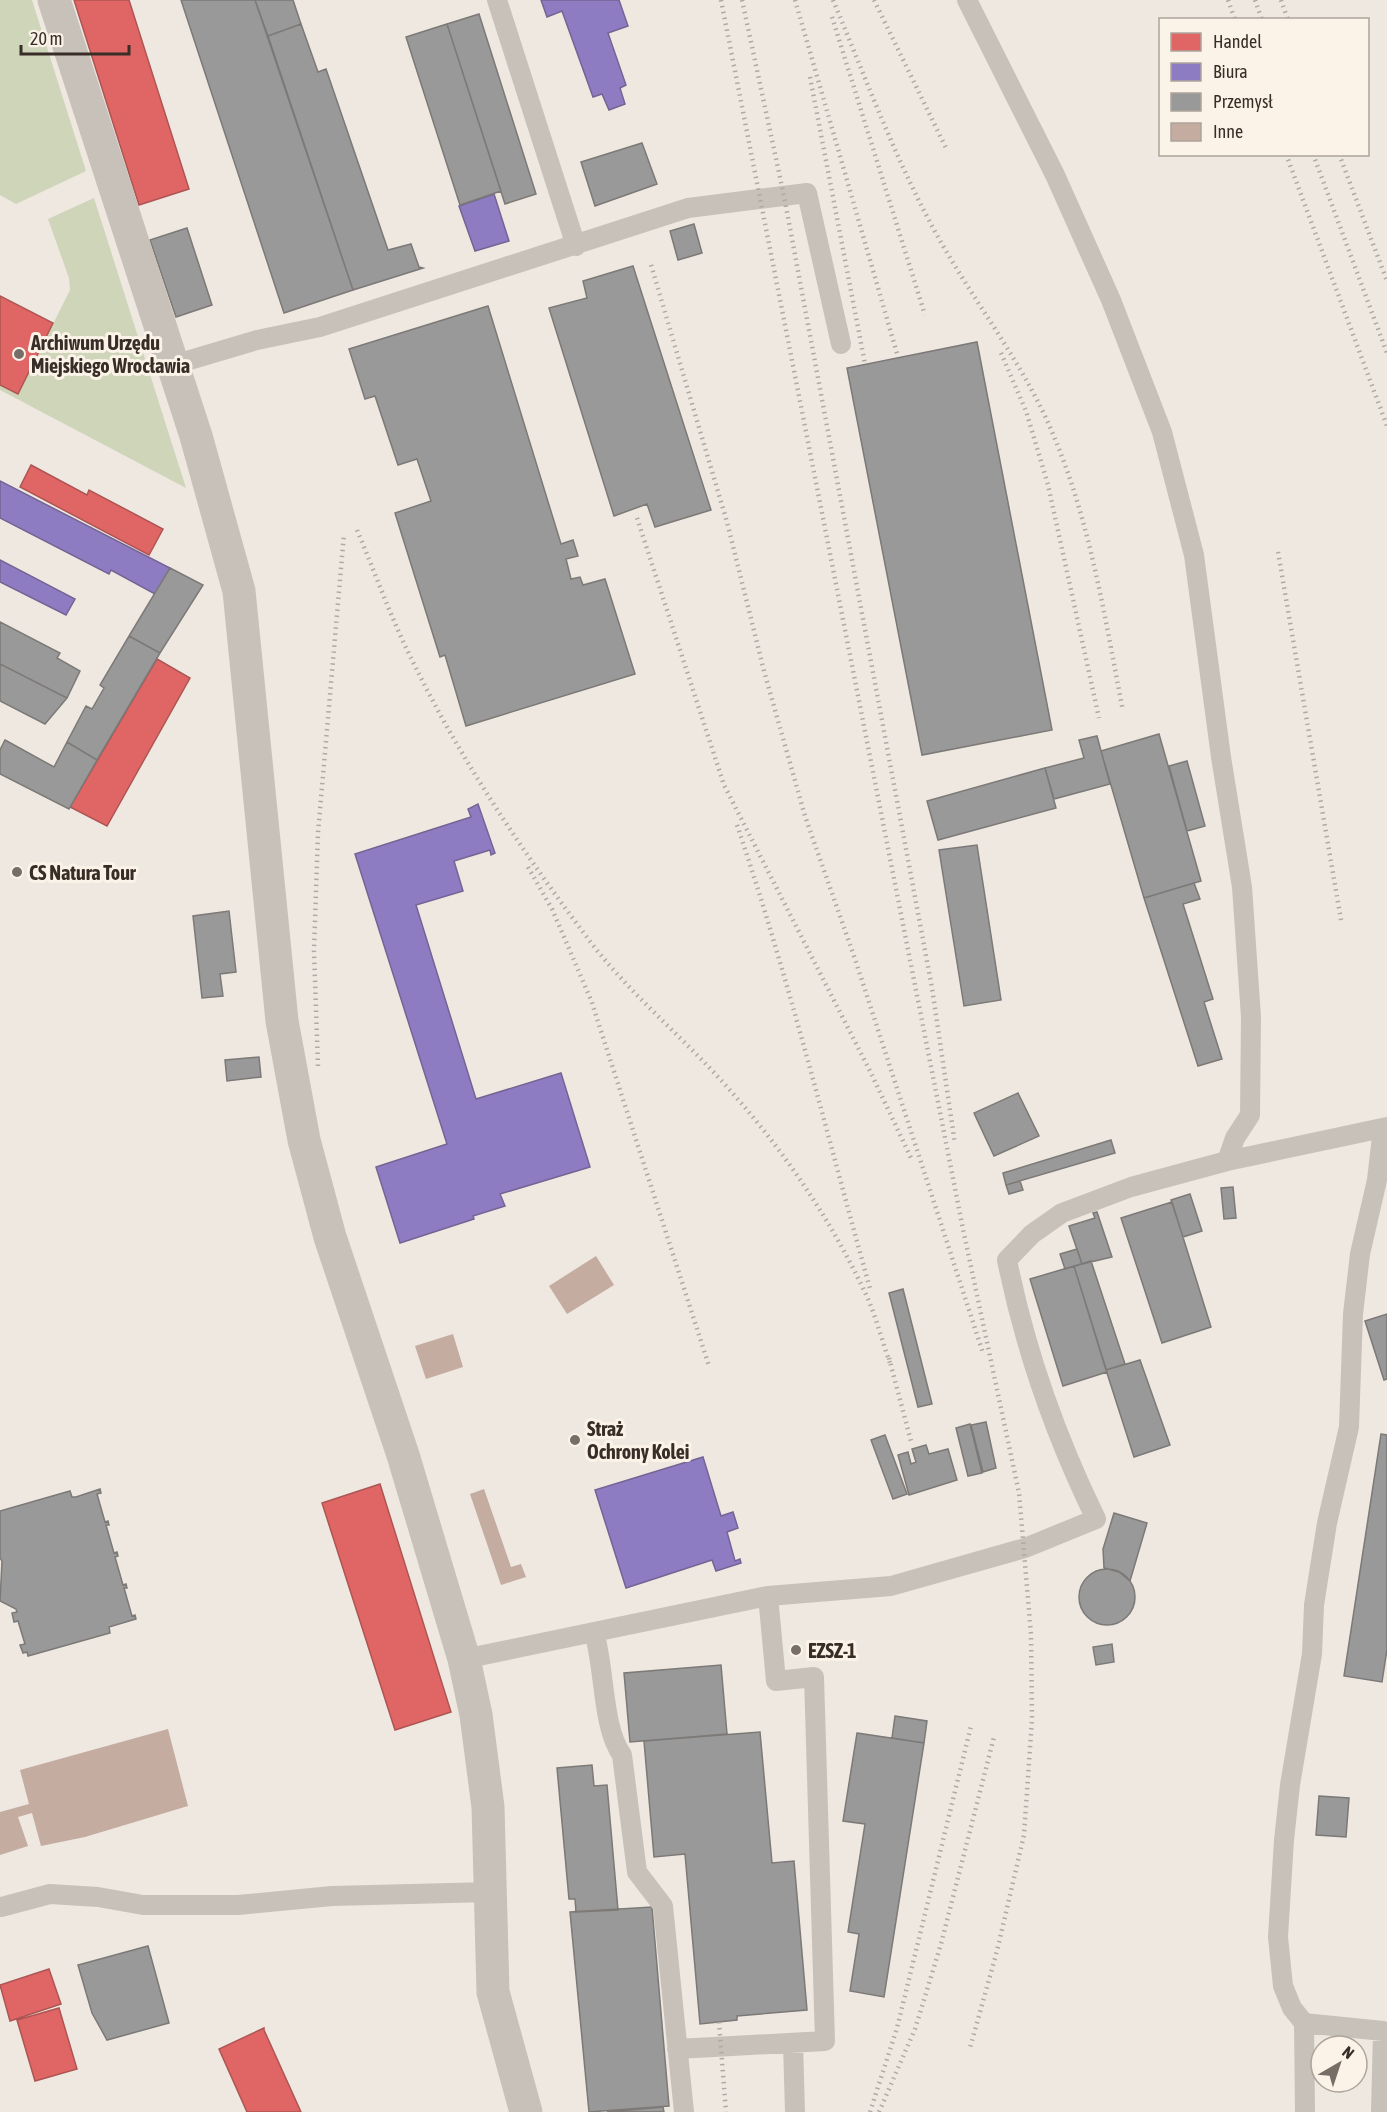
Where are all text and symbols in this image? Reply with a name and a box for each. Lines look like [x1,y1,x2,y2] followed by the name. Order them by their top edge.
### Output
[21,18,129,56] scale bar
[1159,18,1369,156] legend
[30,28,62,49] text: 20 m
[1213,31,1262,52] text: Handel
[1213,61,1248,82] text: Biura
[1213,91,1273,112] text: Przemysł
[1213,121,1243,142] text: Inne
[30,331,190,377] place label: Archiwum Urzędu Miejskiego Wrocławia
[12,347,26,361] marker: Archiwum Urzędu Miejskiego Wrocławia
[29,861,137,884] place label: CS Natura Tour
[10,865,24,879] marker: CS Natura Tour
[587,1417,689,1463] place label: Straż Ochrony Kolei
[568,1433,582,1447] marker: Straż Ochrony Kolei
[808,1639,856,1662] place label: EZSZ-1
[789,1643,803,1657] marker: EZSZ-1
[1309,2034,1369,2094] north arrow
[1339,2042,1358,2062] text: N

